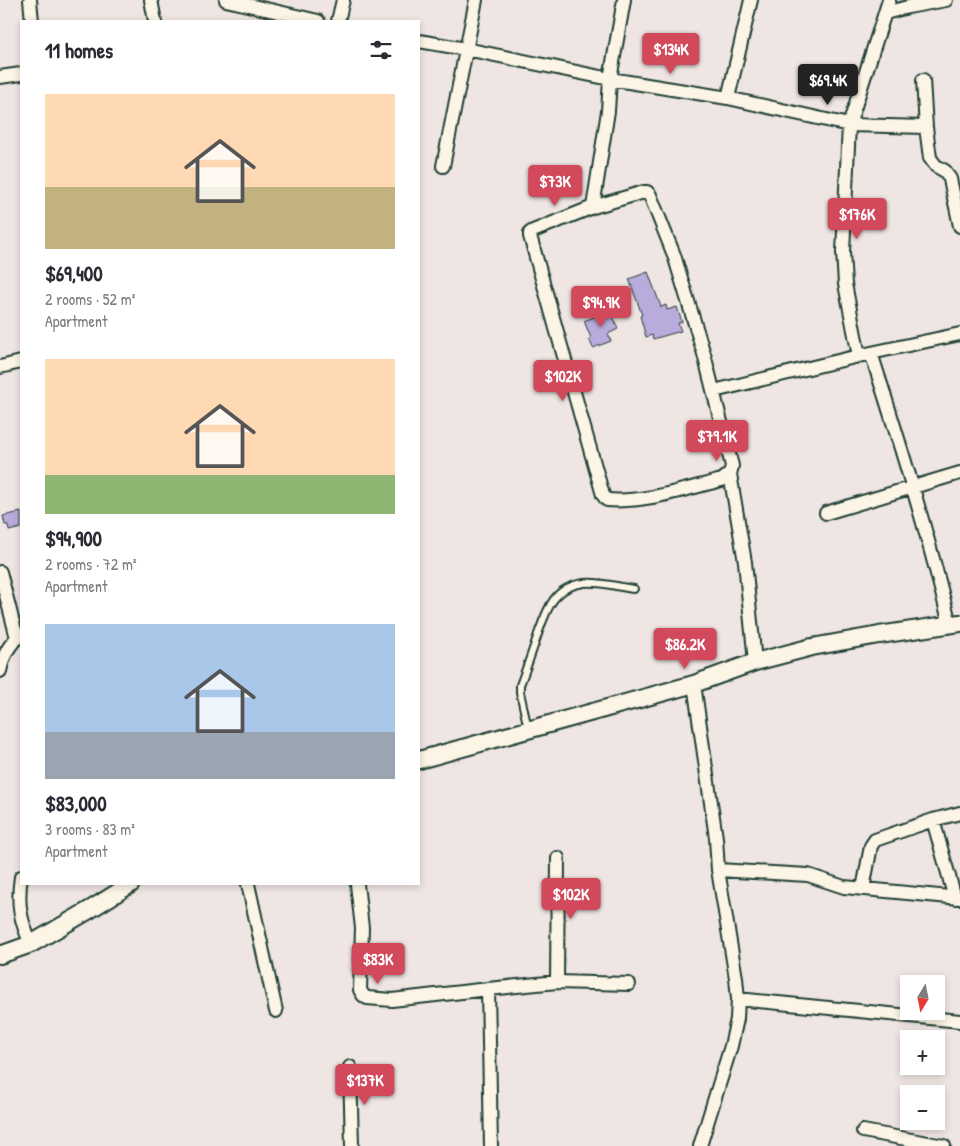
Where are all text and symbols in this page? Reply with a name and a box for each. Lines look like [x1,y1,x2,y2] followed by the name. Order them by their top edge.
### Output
[636,32,706,75] pin: $134K
[45,36,113,65] text: 11 homes
[367,36,395,64] icon: filters
[653,38,689,60] text: $134K
[787,64,869,106] pin: $69.4K
[809,69,847,91] text: $69.4K
[175,126,265,216] icon: home
[525,164,585,207] pin: $73K
[539,170,571,192] text: $73K
[822,198,892,240] pin: $176K
[839,203,875,225] text: $176K
[45,259,103,288] text: $69,400
[560,286,642,328] pin: $94.9K
[45,288,135,310] text: 2 rooms · 52 m²
[582,291,620,313] text: $94.9K
[45,310,108,332] text: Apartment
[528,360,598,402] pin: $102K
[545,365,581,387] text: $102K
[175,391,265,481] icon: home
[676,420,758,462] pin: $79.1K
[697,425,737,447] text: $79.1K
[45,524,102,553] text: $94,900
[45,553,136,575] text: 2 rooms · 72 m²
[45,575,108,597] text: Apartment
[644,628,726,670] pin: $86.2K
[665,633,705,655] text: $86.2K
[175,656,265,746] icon: home
[45,789,107,818] text: $83,000
[45,818,135,840] text: 3 rooms · 83 m²
[45,840,108,862] text: Apartment
[536,878,606,920] pin: $102K
[553,883,589,905] text: $102K
[348,942,408,985] pin: $83K
[363,948,393,970] text: $83K
[900,975,945,1020] north arrow
[900,975,945,1130] map controls
[900,1030,945,1075] button: +
[330,1064,400,1106] pin: $137K
[346,1069,384,1091] text: $137K
[900,1085,945,1130] button: −

